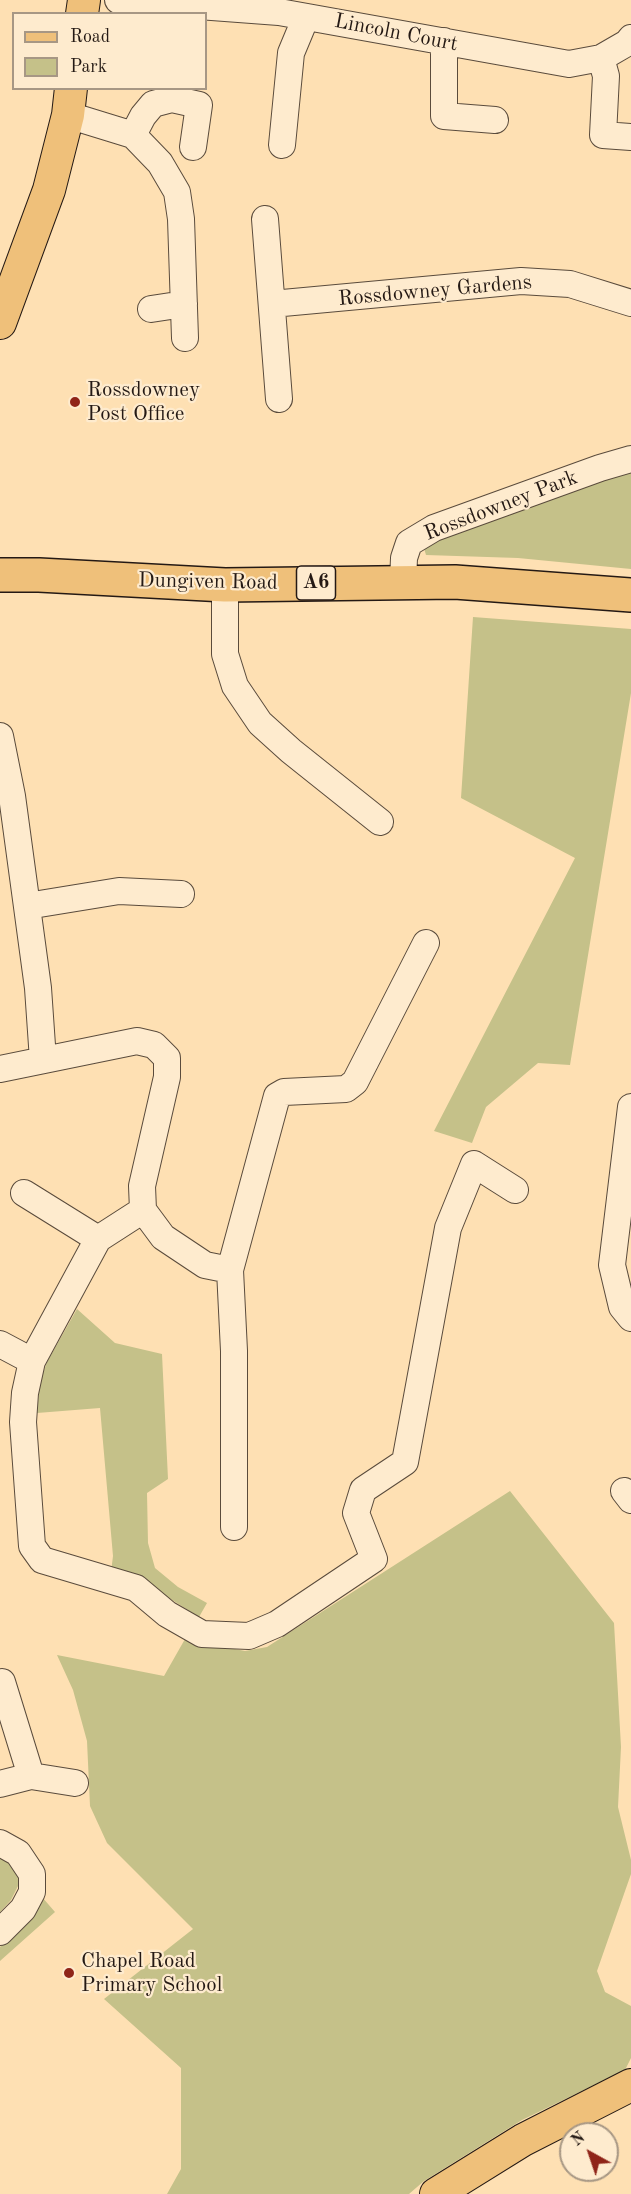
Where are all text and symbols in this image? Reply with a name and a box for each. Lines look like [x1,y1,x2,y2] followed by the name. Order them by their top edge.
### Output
[332,9,460,57] street label: Lincoln Court
[12,12,207,90] legend
[70,28,110,46] text: Road
[70,58,107,76] text: Park
[337,270,533,312] street label: Rossdowney Gardens
[87,377,200,427] place label: Rossdowney Post Office
[68,395,82,409] marker: Rossdowney Post Office
[421,465,581,547] street label: Rossdowney Park
[296,566,336,600] road number: A6
[138,568,278,596] street label: Dungiven Road
[81,1948,222,1998] place label: Chapel Road Primary School
[62,1966,76,1980] marker: Chapel Road Primary School
[559,2122,619,2182] north arrow
[569,2130,589,2150] text: N

